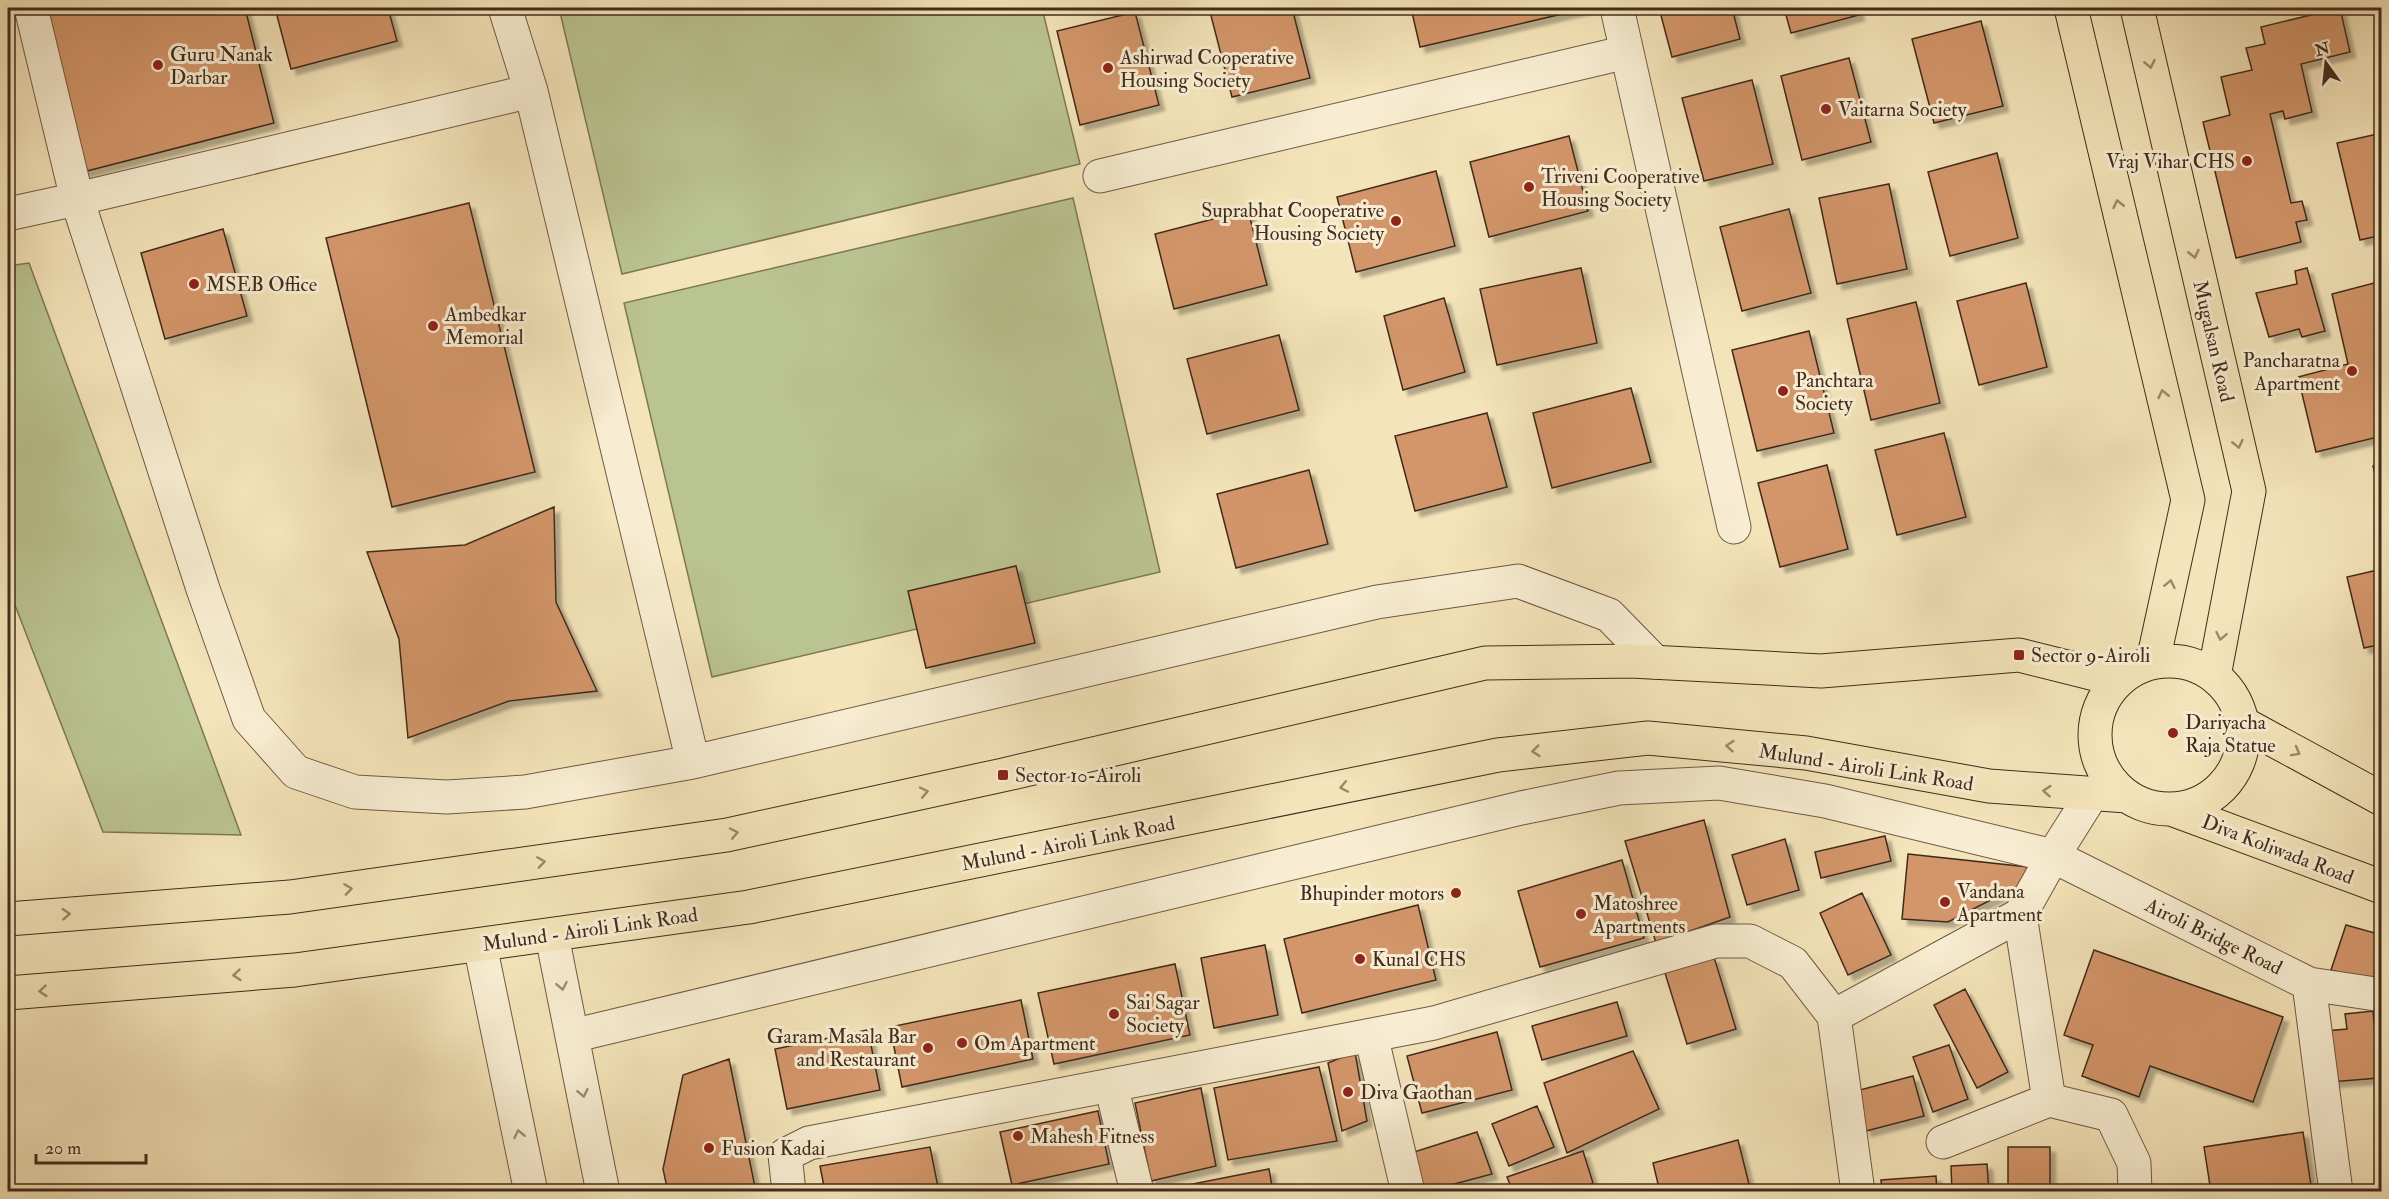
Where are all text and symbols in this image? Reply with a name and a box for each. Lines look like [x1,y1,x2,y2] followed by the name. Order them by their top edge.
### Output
[2296,33,2356,93] north arrow
[2312,38,2333,61] text: N
[170,42,273,90] place label: Guru Nanak Darbar
[1119,45,1294,93] place label: Ashirwad Cooperative Housing Society
[151,58,165,72] marker: Guru Nanak Darbar
[2143,59,2156,69] one-way arrow
[1101,61,1115,75] marker: Ashirwad Cooperative Housing Society
[1838,97,1968,122] place label: Vaitarna Society
[1819,102,1833,116] marker: Vaitarna Society
[2106,149,2235,174] place label: Vraj Vihar CHS
[2240,154,2254,168] marker: Vraj Vihar CHS
[1541,164,1700,212] place label: Triveni Cooperative Housing Society
[1522,180,1536,194] marker: Triveni Cooperative Housing Society
[1201,198,1385,246] place label: Suprabhat Cooperative Housing Society
[2112,199,2125,209] one-way arrow
[1389,214,1403,228] marker: Suprabhat Cooperative Housing Society
[2187,249,2200,259] one-way arrow
[206,272,317,297] place label: MSEB Office
[187,277,201,291] marker: MSEB Office
[2187,278,2240,404] street label: Mugalsan Road
[444,302,527,350] place label: Ambedkar Memorial
[426,319,440,333] marker: Ambedkar Memorial
[2243,348,2341,397] place label: Pancharatna Apartment
[2345,364,2359,378] marker: Pancharatna Apartment
[1795,368,1874,416] place label: Panchtara Society
[1776,384,1790,398] marker: Panchtara Society
[2157,389,2170,399] one-way arrow
[2231,439,2244,449] one-way arrow
[2163,579,2176,589] one-way arrow
[2215,630,2228,640] one-way arrow
[2031,643,2150,668] place label: Sector 9-Airoli
[2012,648,2026,662] marker: Sector 9-Airoli
[2185,710,2276,758] place label: Dariyacha Raja Statue
[2166,726,2180,740] marker: Dariyacha Raja Statue
[1757,738,1975,797] street label: Mulund - Airoli Link Road
[1725,740,1734,753] one-way arrow
[1531,744,1540,757] one-way arrow
[2290,745,2300,756] one-way arrow
[1015,763,1141,788] place label: Sector 10-Airoli
[996,768,1010,782] marker: Sector 10-Airoli
[1340,779,1350,792] one-way arrow
[2043,784,2052,797] one-way arrow
[919,786,929,799] one-way arrow
[2198,809,2357,890] street label: Diva Koliwada Road
[959,810,1177,876] street label: Mulund - Airoli Link Road
[729,828,739,841] one-way arrow
[536,856,546,868] one-way arrow
[1956,879,2043,928] place label: Vandana Apartment
[1299,881,1444,907] place label: Bhupinder motors
[343,883,353,895] one-way arrow
[1449,886,1463,900] marker: Bhupinder motors
[1592,891,1685,940] place label: Matoshree Apartments
[2140,892,2287,980] street label: Airoli Bridge Road
[1938,895,1952,909] marker: Vandana Apartment
[481,902,699,957] street label: Mulund - Airoli Link Road
[1574,907,1588,921] marker: Matoshree Apartments
[61,908,70,921] one-way arrow
[1372,947,1466,972] place label: Kunal CHS
[1353,952,1367,966] marker: Kunal CHS
[232,968,242,981] one-way arrow
[555,980,568,990] one-way arrow
[38,984,47,997] one-way arrow
[1126,990,1200,1038] place label: Sai Sagar Society
[1107,1007,1121,1021] marker: Sai Sagar Society
[767,1024,917,1072] place label: Garam Masala Bar and Restaurant
[974,1031,1096,1057] place label: Om Apartment
[955,1036,969,1050] marker: Om Apartment
[921,1041,935,1055] marker: Garam Masala Bar and Restaurant
[1360,1080,1473,1105] place label: Diva Gaothan
[1341,1085,1355,1099] marker: Diva Gaothan
[576,1088,589,1098] one-way arrow
[1030,1124,1154,1149] place label: Mahesh Fitness
[36,1127,146,1165] scale bar
[514,1129,527,1139] one-way arrow
[1011,1129,1025,1143] marker: Mahesh Fitness
[721,1136,825,1161] place label: Fusion Kadai
[45,1137,81,1160] text: 20 m
[702,1141,716,1155] marker: Fusion Kadai

